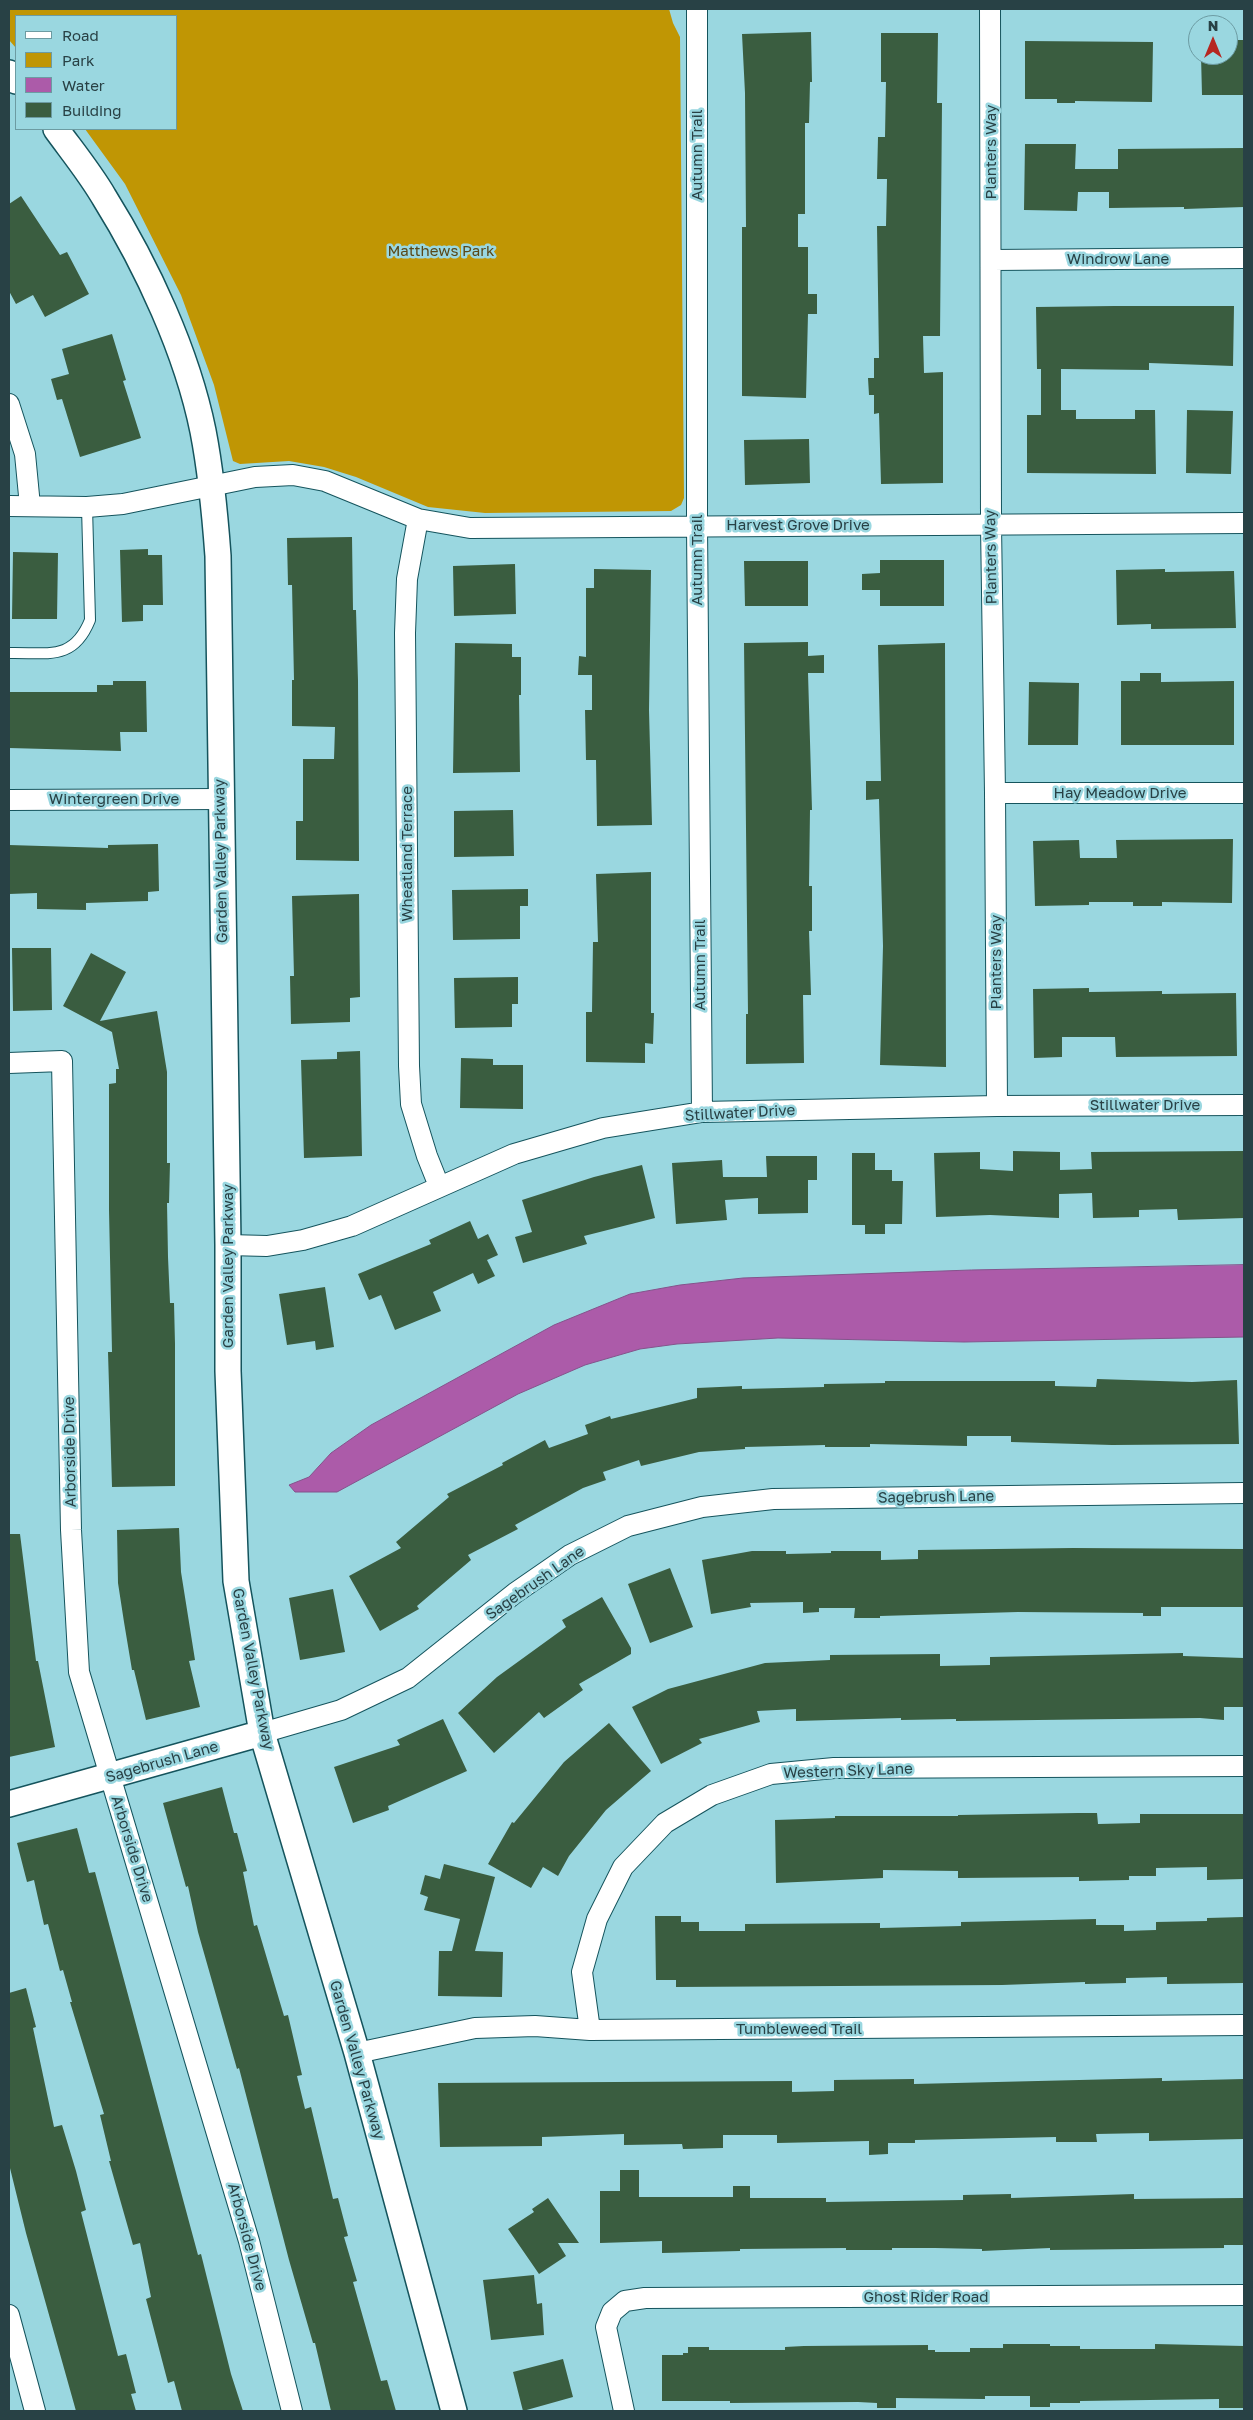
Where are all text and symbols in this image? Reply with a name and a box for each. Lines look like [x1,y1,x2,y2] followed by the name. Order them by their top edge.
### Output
[15,15,178,130] legend
[1188,15,1238,65] north arrow
[1208,17,1218,34] text: N
[62,26,99,44] text: Road
[62,51,94,69] text: Park
[62,76,105,94] text: Water
[62,101,122,119] text: Building
[982,105,1000,199] street label: Planters Way
[688,109,706,201] street label: Autumn Trail
[387,242,495,260] park label: Matthews Park
[1067,250,1169,268] street label: Windrow Lane
[981,509,1001,605] street label: Planters Way
[688,514,706,606] street label: Autumn Trail
[726,516,870,534] street label: Harvest Grove Drive
[211,779,231,943] street label: Garden Valley Parkway
[1054,784,1186,802] street label: Hay Meadow Drive
[398,786,416,922] street label: Wheatland Terrace
[49,790,179,808] street label: Wintergreen Drive
[987,915,1005,1009] street label: Planters Way
[691,919,709,1011] street label: Autumn Trail
[1090,1096,1200,1114] street label: Stillwater Drive
[684,1101,796,1125] street label: Stillwater Drive
[219,1184,237,1348] street label: Garden Valley Parkway
[60,1396,80,1508] street label: Arborside Drive
[878,1487,994,1507] street label: Sagebrush Lane
[482,1542,588,1624] street label: Sagebrush Lane
[228,1587,278,1751] street label: Garden Valley Parkway
[104,1737,220,1787] street label: Sagebrush Lane
[783,1760,913,1782] street label: Western Sky Lane
[107,1793,157,1905] street label: Arborside Drive
[326,1979,388,2141] street label: Garden Valley Parkway
[736,2020,862,2038] street label: Tumbleweed Trail
[224,2181,270,2293] street label: Arborside Drive
[864,2288,988,2306] street label: Ghost Rider Road

